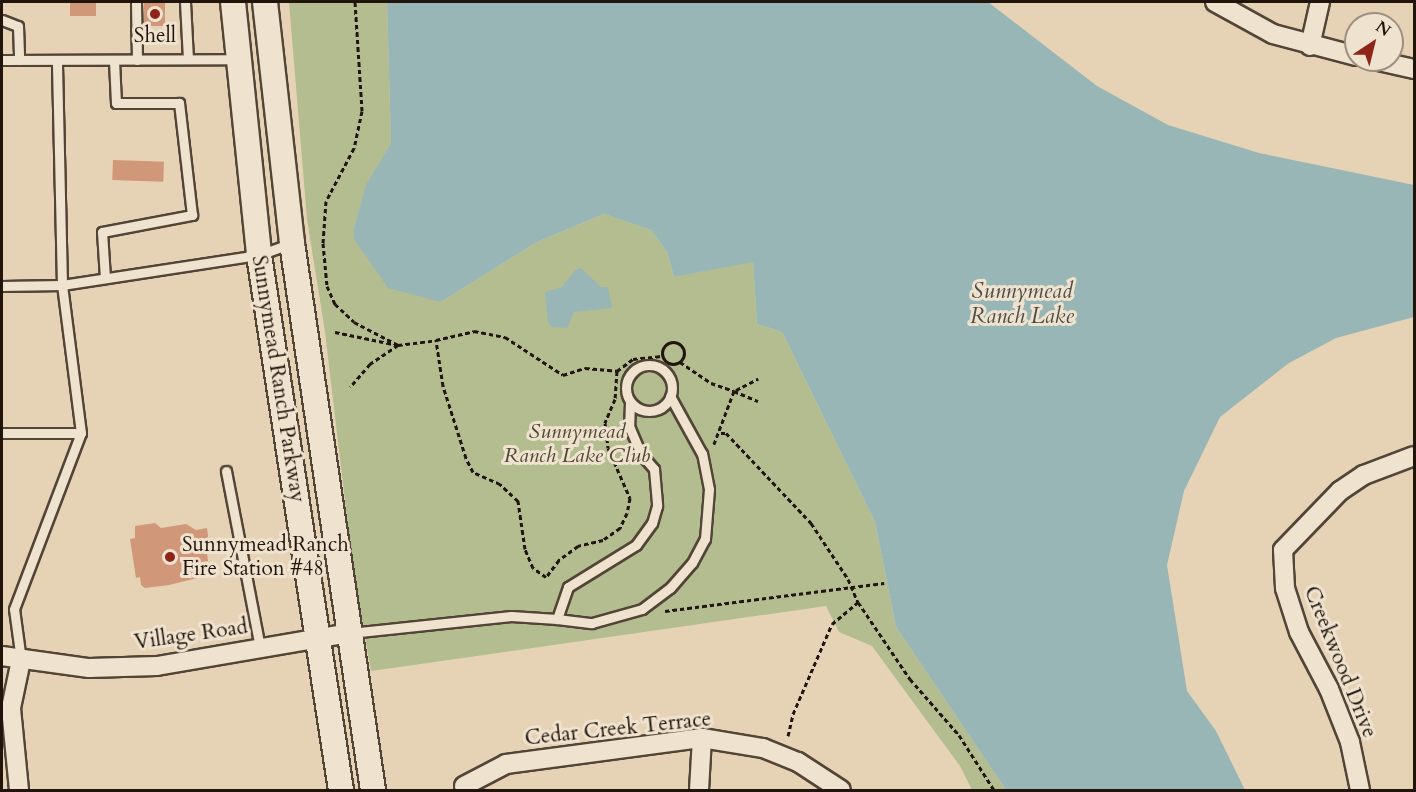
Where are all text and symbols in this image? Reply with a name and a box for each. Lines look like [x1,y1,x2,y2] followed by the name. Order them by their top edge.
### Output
[148,7,162,21] marker: Shell
[1344,12,1404,72] north arrow
[1371,16,1395,42] text: N
[134,23,176,49] place label: Shell
[246,254,310,504] street label: Sunnymead Ranch Parkway
[970,278,1074,330] water label: Sunnymead Ranch Lake
[504,419,650,469] park label: Sunnymead Ranch Lake Club
[182,532,349,582] place label: Sunnymead Ranch Fire Station #48
[163,550,177,564] marker: Sunnymead Ranch Fire Station #48
[1298,583,1382,741] street label: Creekwood Drive
[133,615,249,655] street label: Village Road
[524,707,712,751] street label: Cedar Creek Terrace

